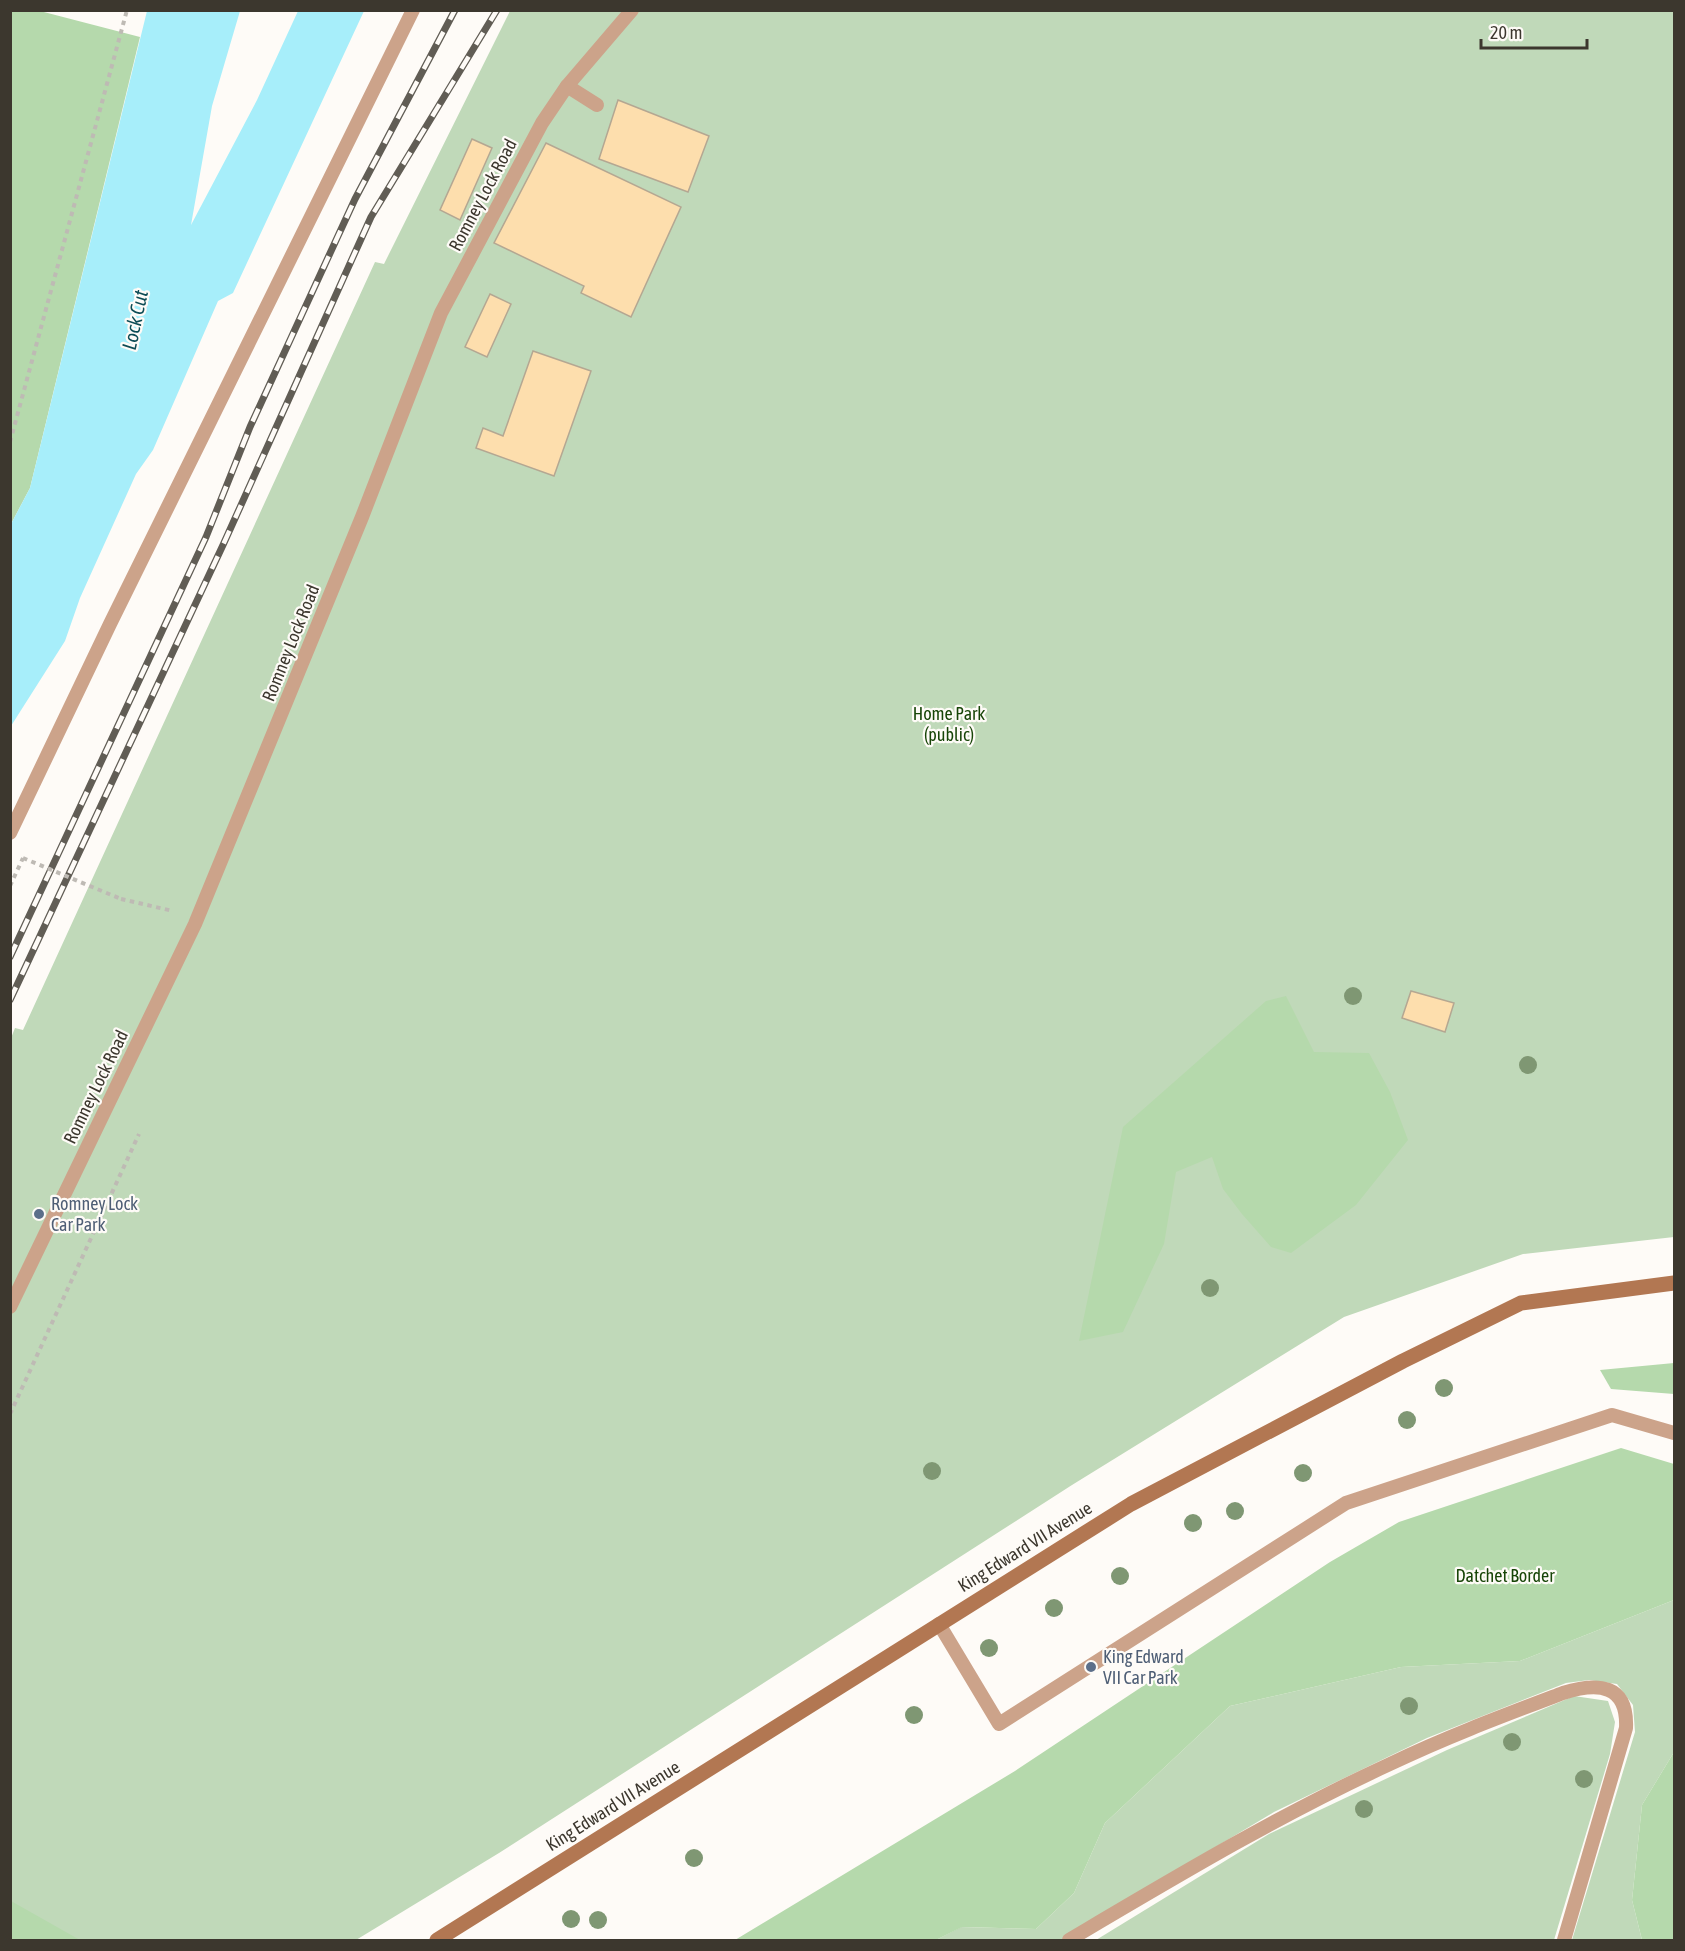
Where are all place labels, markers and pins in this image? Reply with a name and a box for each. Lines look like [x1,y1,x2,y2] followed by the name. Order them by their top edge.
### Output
[51,1193,138,1235] place label: Romney Lock Car Park
[32,1207,46,1221] marker: Romney Lock Car Park
[1103,1646,1184,1688] place label: King Edward VII Car Park
[1084,1660,1098,1674] marker: King Edward VII Car Park

